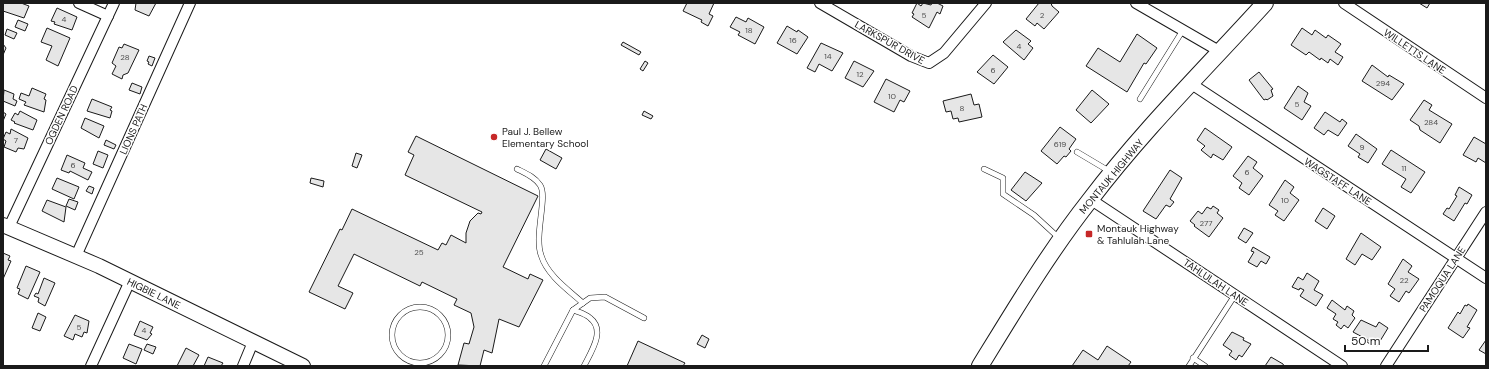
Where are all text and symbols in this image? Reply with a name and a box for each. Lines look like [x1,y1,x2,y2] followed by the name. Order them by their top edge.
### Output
[922,10,927,20] house number: 5
[1040,10,1045,20] house number: 2
[62,14,67,24] house number: 4
[853,18,927,67] street label: LARKSPUR DRIVE
[745,25,753,35] house number: 18
[1381,26,1449,77] street label: WILLETTS LANE
[789,35,797,45] house number: 16
[1017,41,1022,51] house number: 4
[824,51,832,61] house number: 14
[120,52,130,62] house number: 28
[990,65,996,75] house number: 6
[856,69,864,79] house number: 12
[1376,78,1390,88] house number: 294
[42,83,81,147] street label: OGDEN ROAD
[888,91,897,101] house number: 10
[1295,99,1300,109] house number: 5
[117,102,150,156] street label: LIONS PATH
[960,103,965,113] house number: 8
[1424,117,1438,127] house number: 284
[502,125,589,150] place label: Paul J. Bellew Elementary School
[489,132,499,142] marker: Paul J. Bellew Elementary School
[14,135,18,145] house number: 7
[1076,136,1147,216] street label: MONTAUK HIGHWAY
[1054,139,1066,149] house number: 619
[1359,142,1365,152] house number: 9
[1302,155,1374,208] street label: WAGSTAFF LANE
[70,160,76,170] house number: 6
[1402,163,1407,173] house number: 11
[1244,167,1250,177] house number: 6
[1281,195,1290,205] house number: 10
[1199,218,1213,228] house number: 277
[1097,222,1179,247] place label: Montauk Highway & Tahlulah Lane
[1084,229,1094,239] marker: Montauk Highway & Tahlulah Lane
[1416,244,1469,314] street label: PAMOQUA LANE
[414,247,424,257] house number: 25
[1181,256,1251,309] street label: TAHLULAH LANE
[125,275,183,312] street label: HIGBIE LANE
[1399,275,1409,285] house number: 22
[77,322,82,332] house number: 5
[142,325,147,335] house number: 4
[1345,327,1428,353] scale bar
[1351,333,1380,349] text: 50 m

